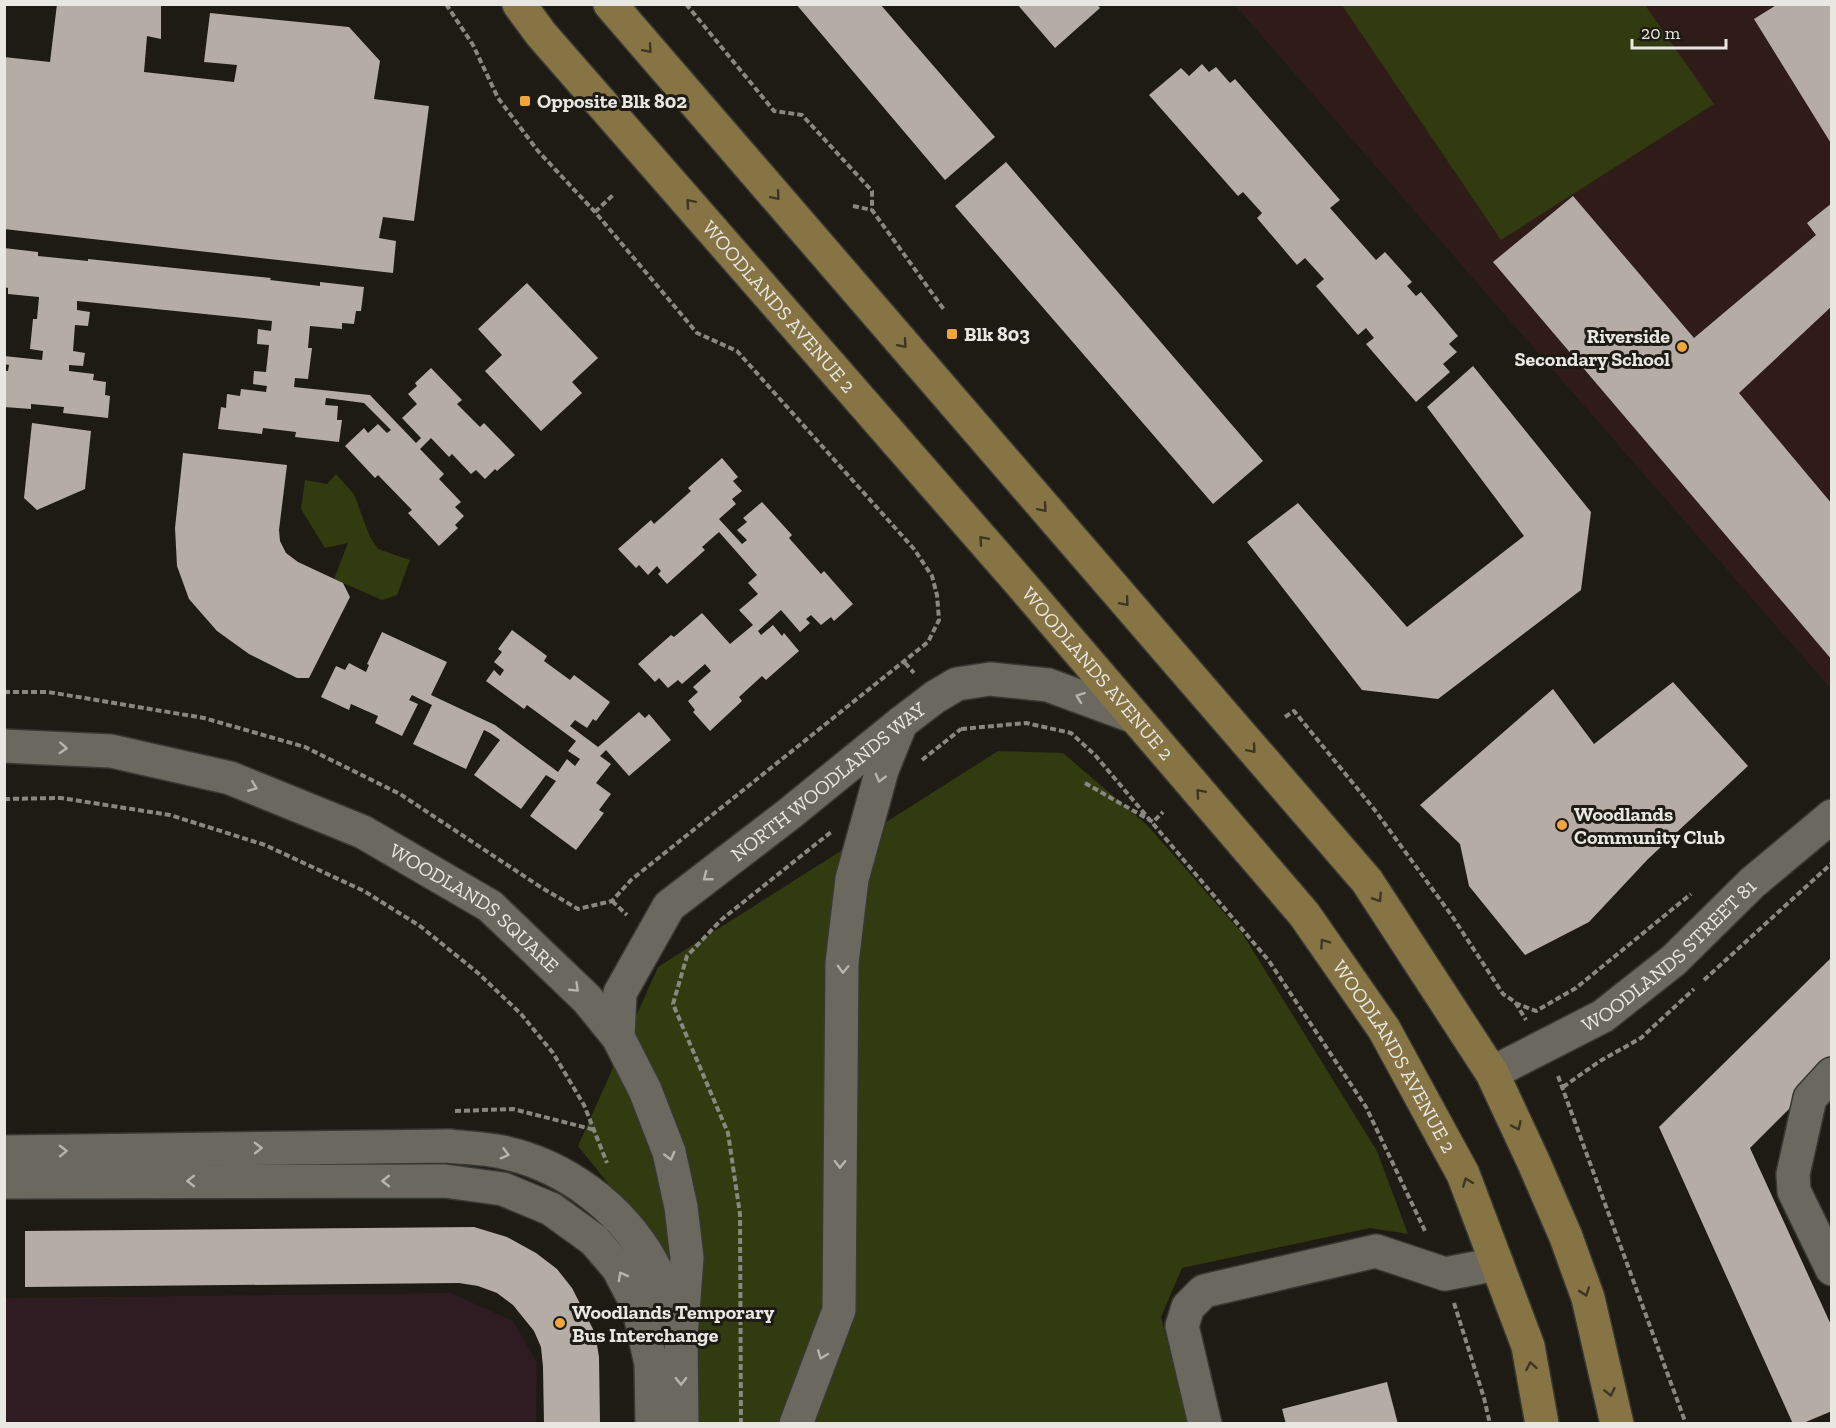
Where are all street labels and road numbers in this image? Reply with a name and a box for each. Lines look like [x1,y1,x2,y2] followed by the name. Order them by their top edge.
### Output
[697,216,860,398] street label: WOODLANDS AVENUE 2
[1017,582,1179,765] street label: WOODLANDS AVENUE 2
[726,696,931,866] street label: NORTH WOODLANDS WAY
[385,838,564,977] street label: WOODLANDS SQUARE
[1578,874,1761,1037] street label: WOODLANDS STREET 81
[1328,955,1461,1157] street label: WOODLANDS AVENUE 2

